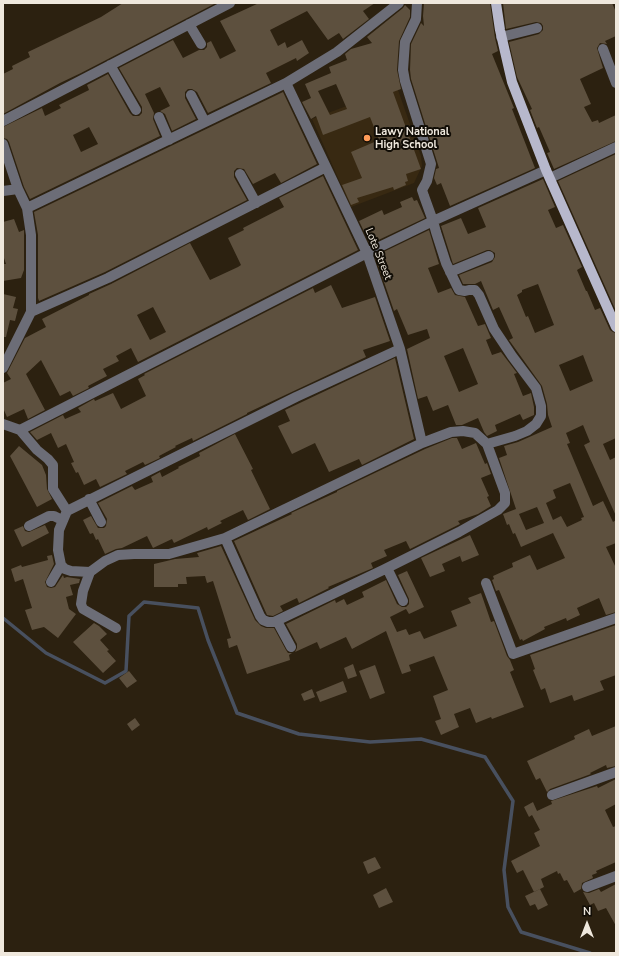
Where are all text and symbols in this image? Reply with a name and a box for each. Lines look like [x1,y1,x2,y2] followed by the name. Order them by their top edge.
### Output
[375,125,449,151] place label: Lawy National High School
[362,133,372,143] marker: Lawy National High School
[362,226,394,282] street label: Lote Street
[567,904,607,944] north arrow
[583,904,591,919] text: N

